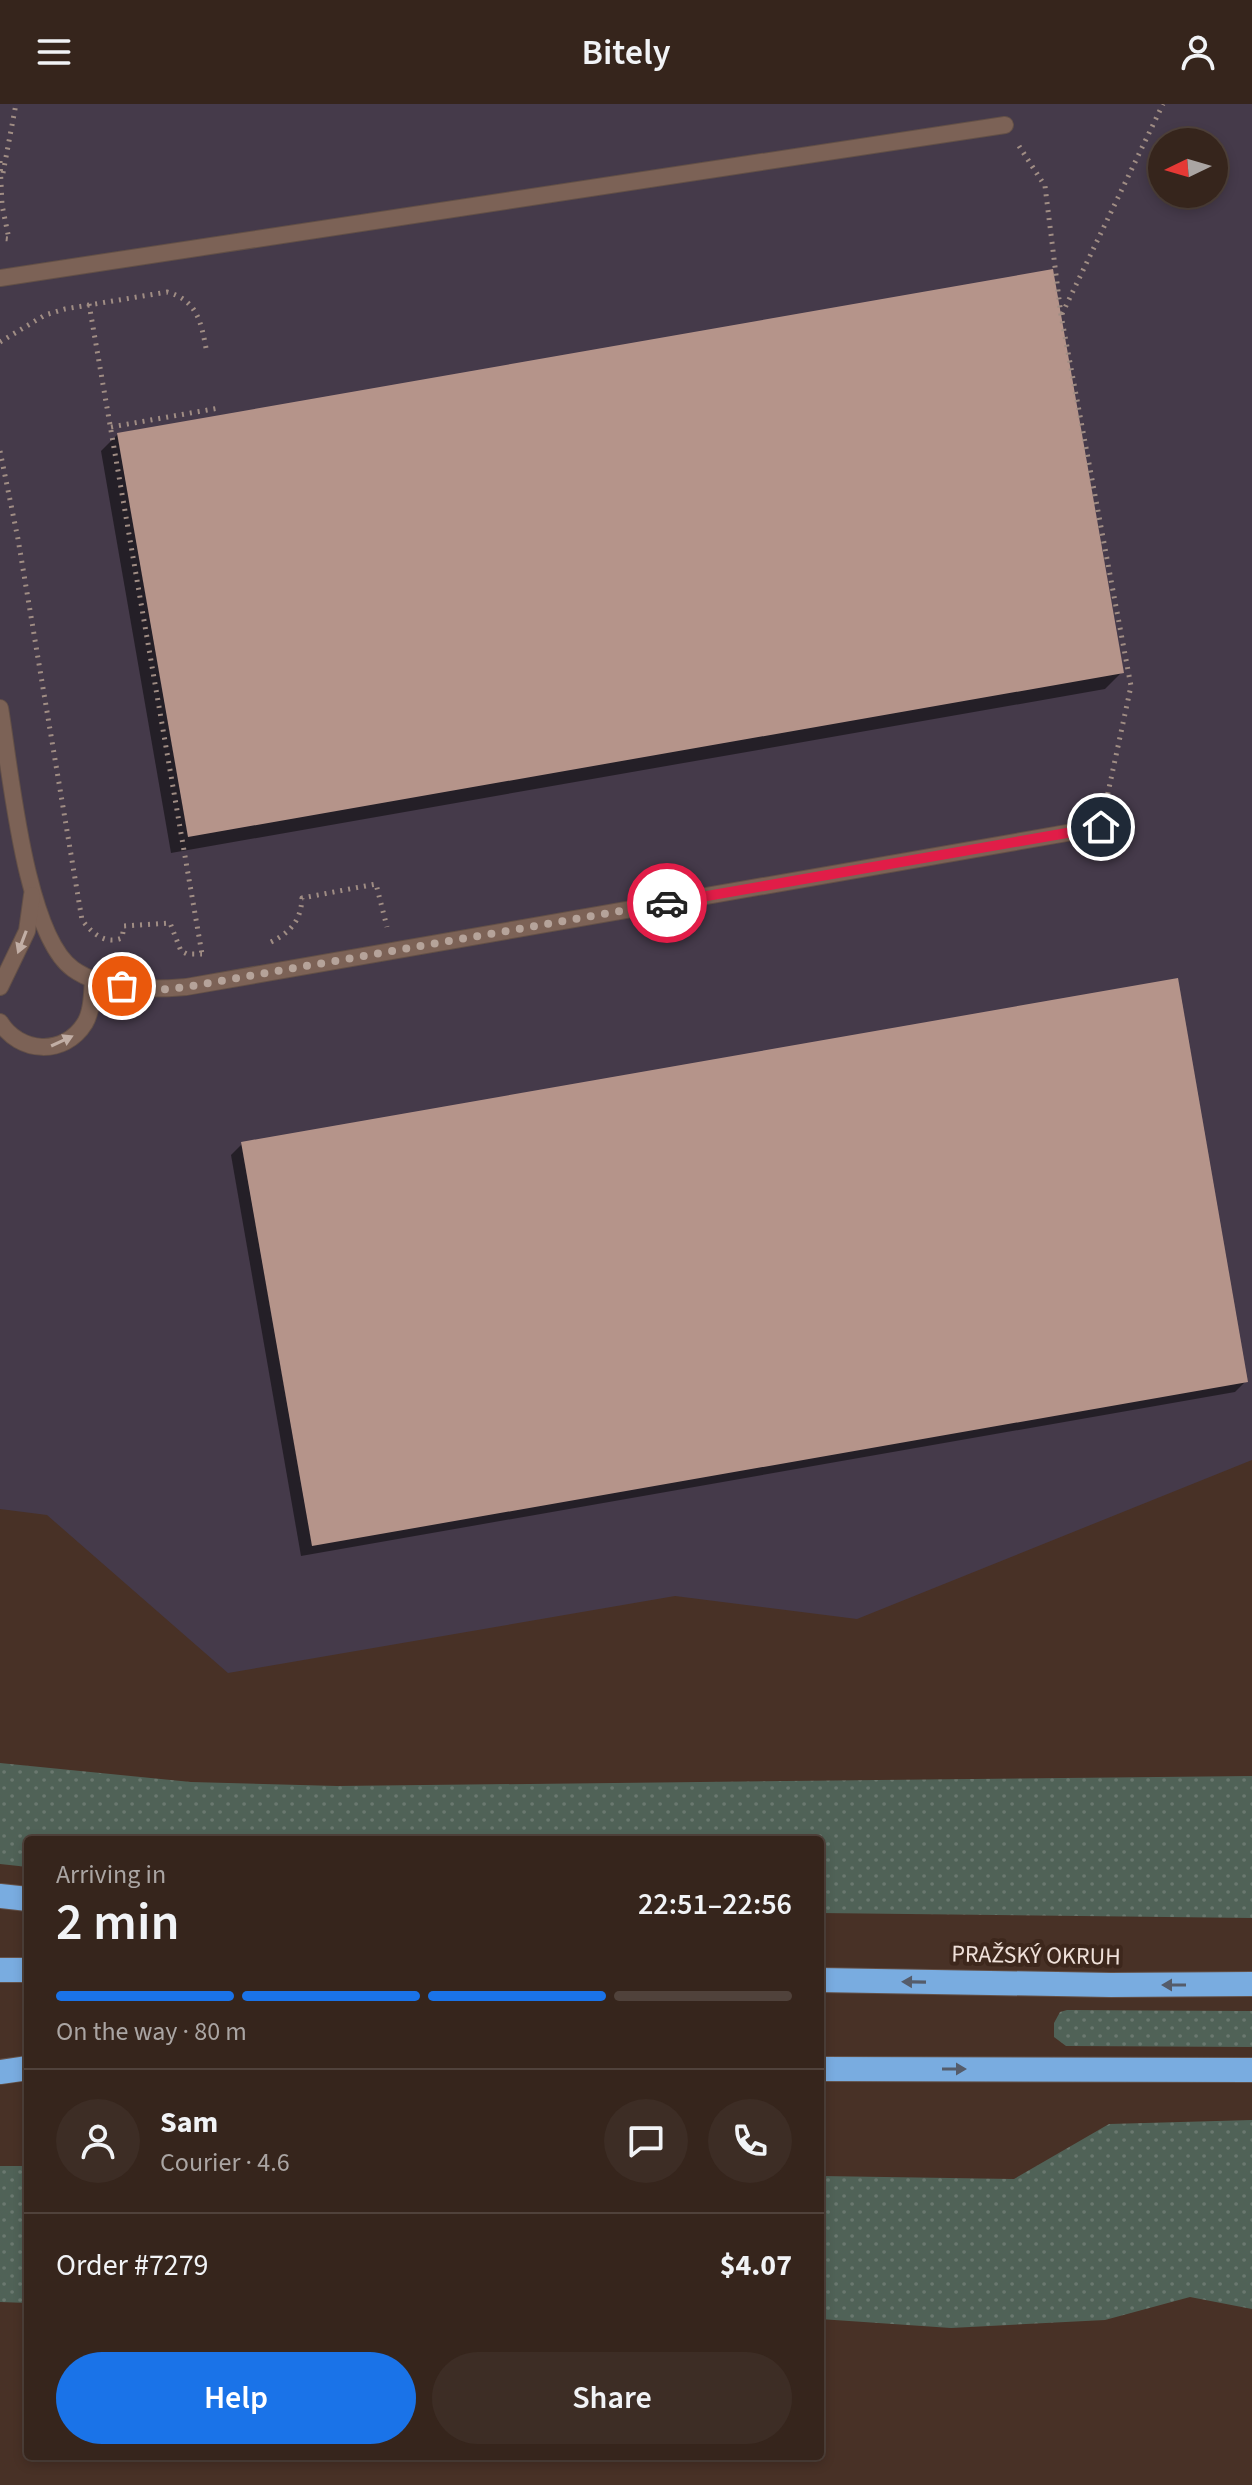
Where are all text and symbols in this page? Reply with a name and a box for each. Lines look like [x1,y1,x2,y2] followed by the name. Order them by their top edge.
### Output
[581,27,671,78] text: Bitely
[32,30,76,74] icon: menu
[1176,30,1220,74] icon: person
[1148,128,1228,208] north arrow
[1148,128,1228,208] map controls
[1067,793,1135,861] pin
[1079,805,1123,849] icon: home
[627,863,707,943] courier
[645,881,689,925] icon: car
[15,930,28,954] one-way arrow
[88,952,156,1020] pin
[100,964,144,1008] icon: bag
[51,1034,74,1048] one-way arrow
[56,1856,166,1893] text: Arriving in
[638,1883,792,1926] text: 22:51–22:56
[56,1886,180,1960] text: 2 min
[951,1937,1121,1974] street label: PRAŽSKÝ OKRUH
[901,1975,926,1988] one-way arrow
[1161,1979,1186,1991] one-way arrow
[56,2013,247,2050] text: On the way · 80 m
[942,2063,967,2075] one-way arrow
[56,2099,140,2183] button: person
[604,2099,688,2183] button: chat
[708,2099,792,2183] button: phone
[160,2101,218,2144] text: Sam
[160,2144,290,2181] text: Courier · 4.6
[56,2244,209,2287] text: Order #7279
[720,2244,792,2287] text: $4.07
[56,2352,416,2444] button: Help
[432,2352,792,2444] button: Share

